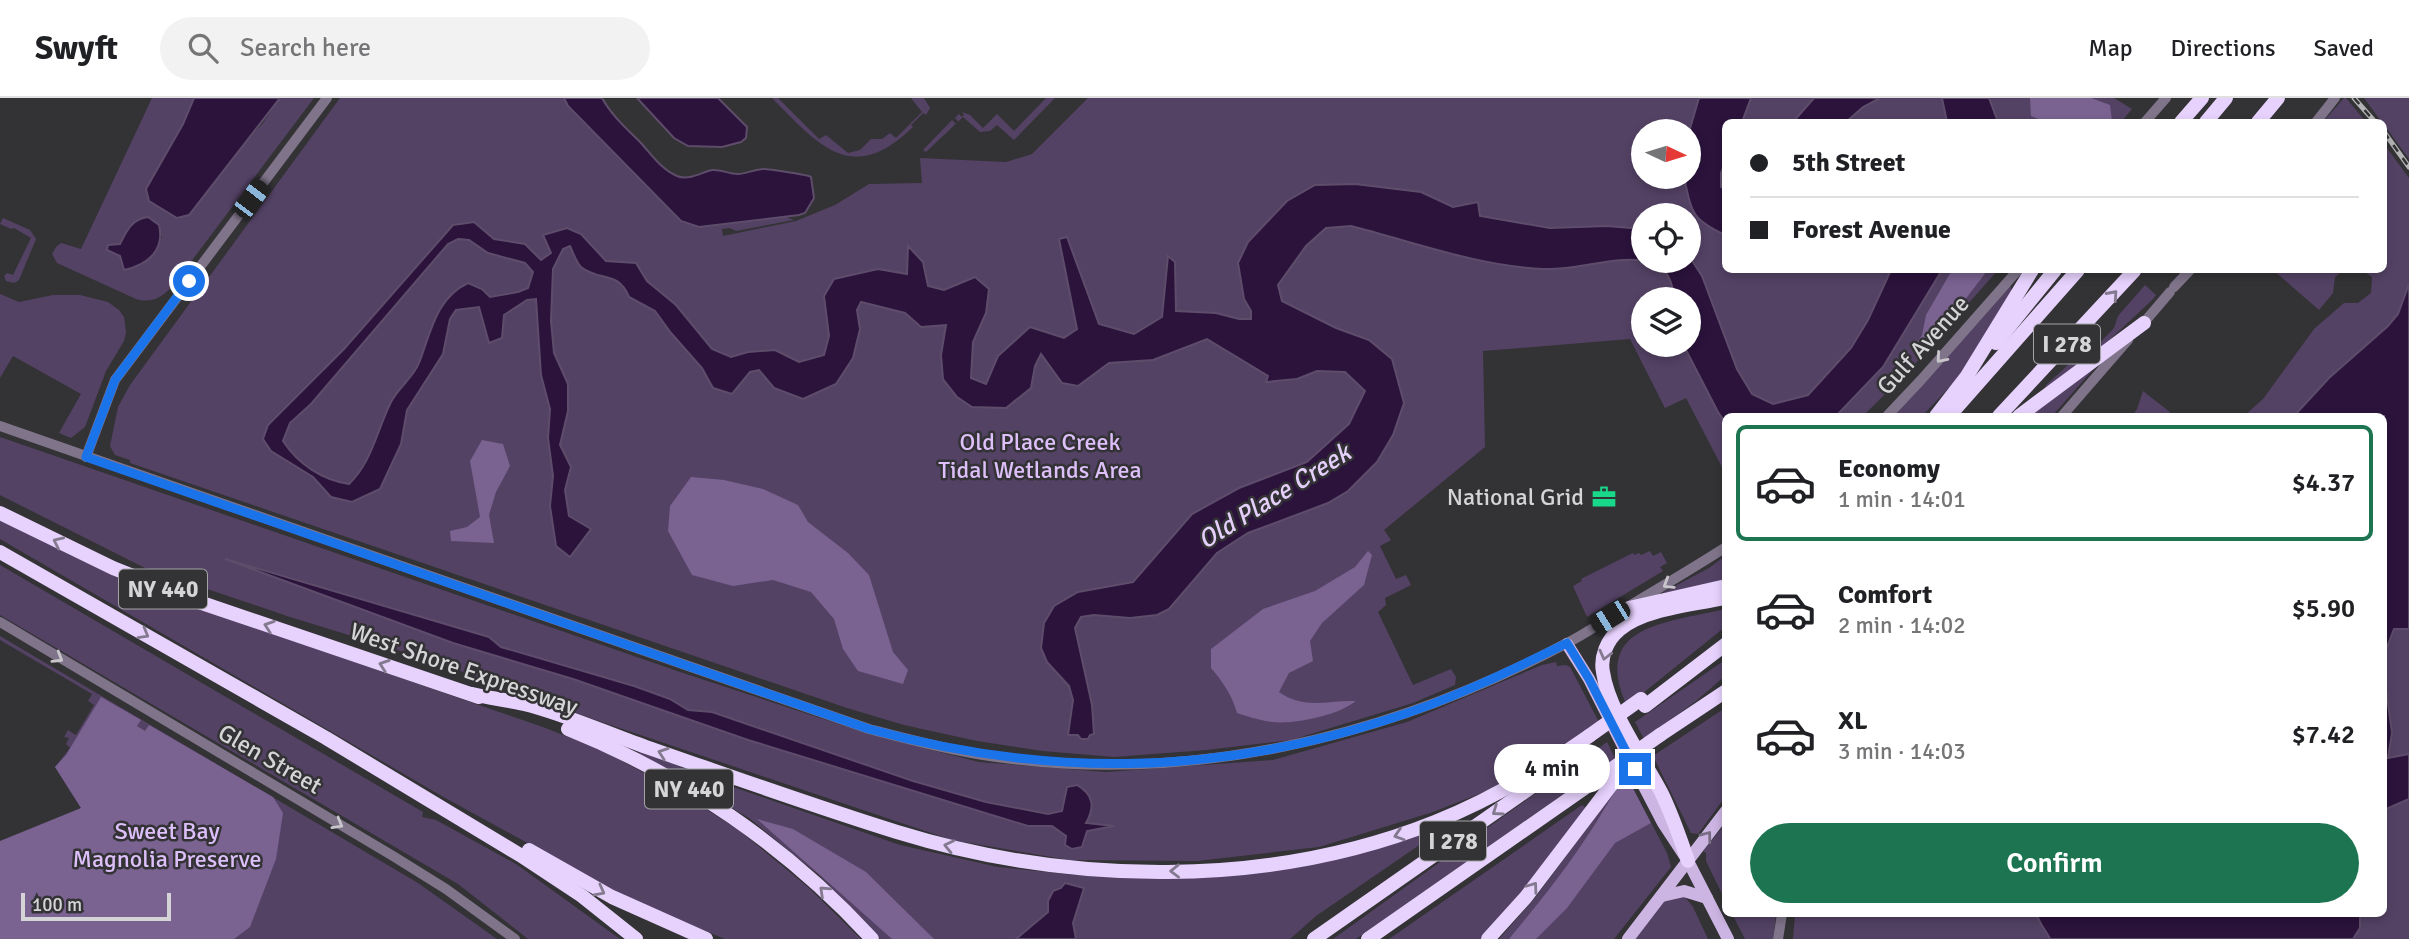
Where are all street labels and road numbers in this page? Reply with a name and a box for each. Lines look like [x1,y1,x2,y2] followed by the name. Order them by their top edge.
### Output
[1870,289,1976,401] street label: Gulf Avenue
[2034,325,2100,364] road number: I 278
[119,569,207,608] road number: NY 440
[346,616,582,722] street label: West Shore Expressway
[213,717,327,801] street label: Glen Street
[645,769,733,808] road number: NY 440
[1420,821,1486,860] road number: I 278

